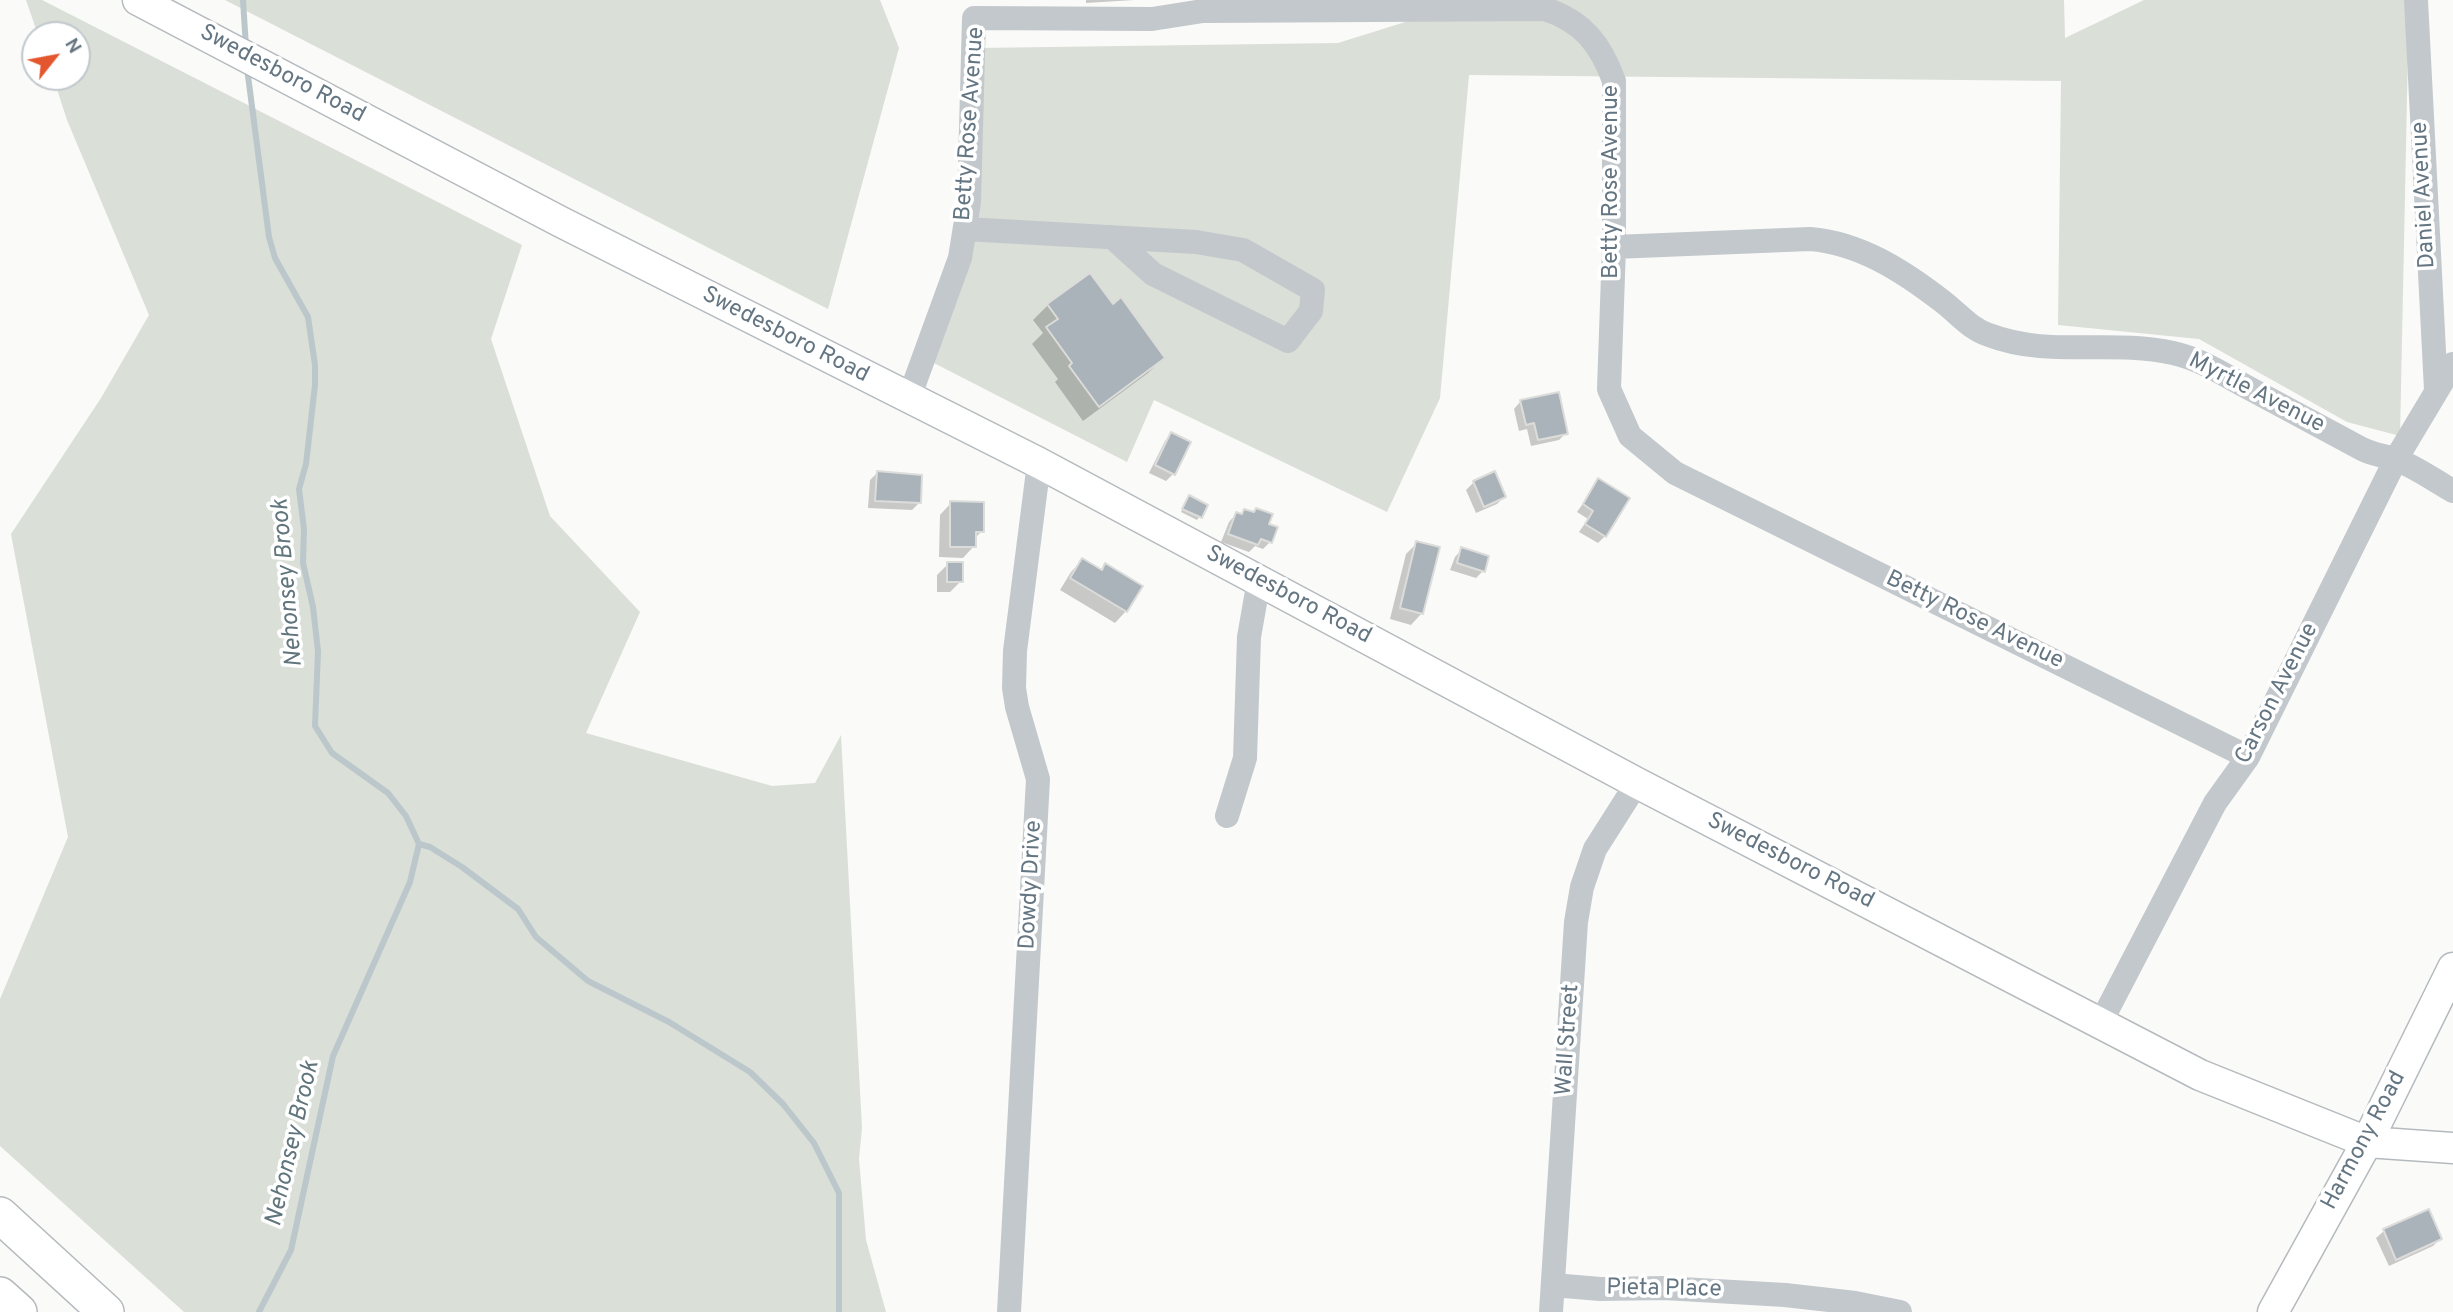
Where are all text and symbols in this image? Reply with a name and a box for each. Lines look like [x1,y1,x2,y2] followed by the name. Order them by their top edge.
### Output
[194,20,370,130] street label: Swedesboro Road
[21,21,91,91] north arrow
[950,26,992,222] street label: Betty Rose Avenue
[58,34,86,58] text: N
[1598,85,1626,279] street label: Betty Rose Avenue
[2407,121,2443,269] street label: Daniel Avenue
[697,282,873,390] street label: Swedesboro Road
[2183,348,2329,440] street label: Myrtle Avenue
[267,498,311,668] water label: Nehonsey Brook
[1200,541,1376,651] street label: Swedesboro Road
[1881,566,2067,676] street label: Betty Rose Avenue
[2231,619,2325,769] street label: Carson Avenue
[1702,808,1878,916] street label: Swedesboro Road
[1015,820,1049,950] street label: Dowdy Drive
[1551,983,1587,1097] street label: Wall Street
[261,1058,327,1230] water label: Nehonsey Brook
[2317,1067,2413,1215] street label: Harmony Road
[1606,1275,1722,1305] street label: Pieta Place

